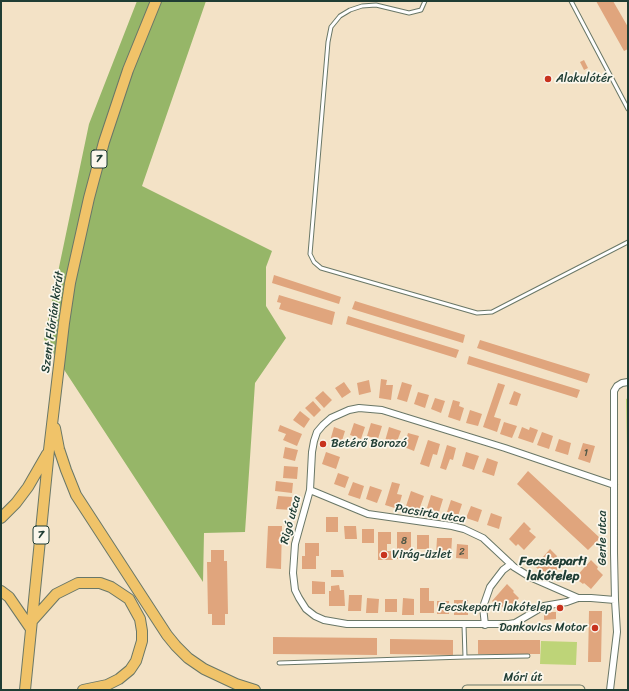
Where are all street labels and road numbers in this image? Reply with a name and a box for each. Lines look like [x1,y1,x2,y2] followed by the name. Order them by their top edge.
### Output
[91,150,107,168] road number: 7
[39,270,67,374] street label: Szent Flórián körút
[278,494,304,546] street label: Rigó utca
[394,501,466,527] street label: Pacsirta utca
[596,511,610,565] street label: Gerle utca
[33,526,49,544] road number: 7
[504,671,542,685] street label: Móri út

